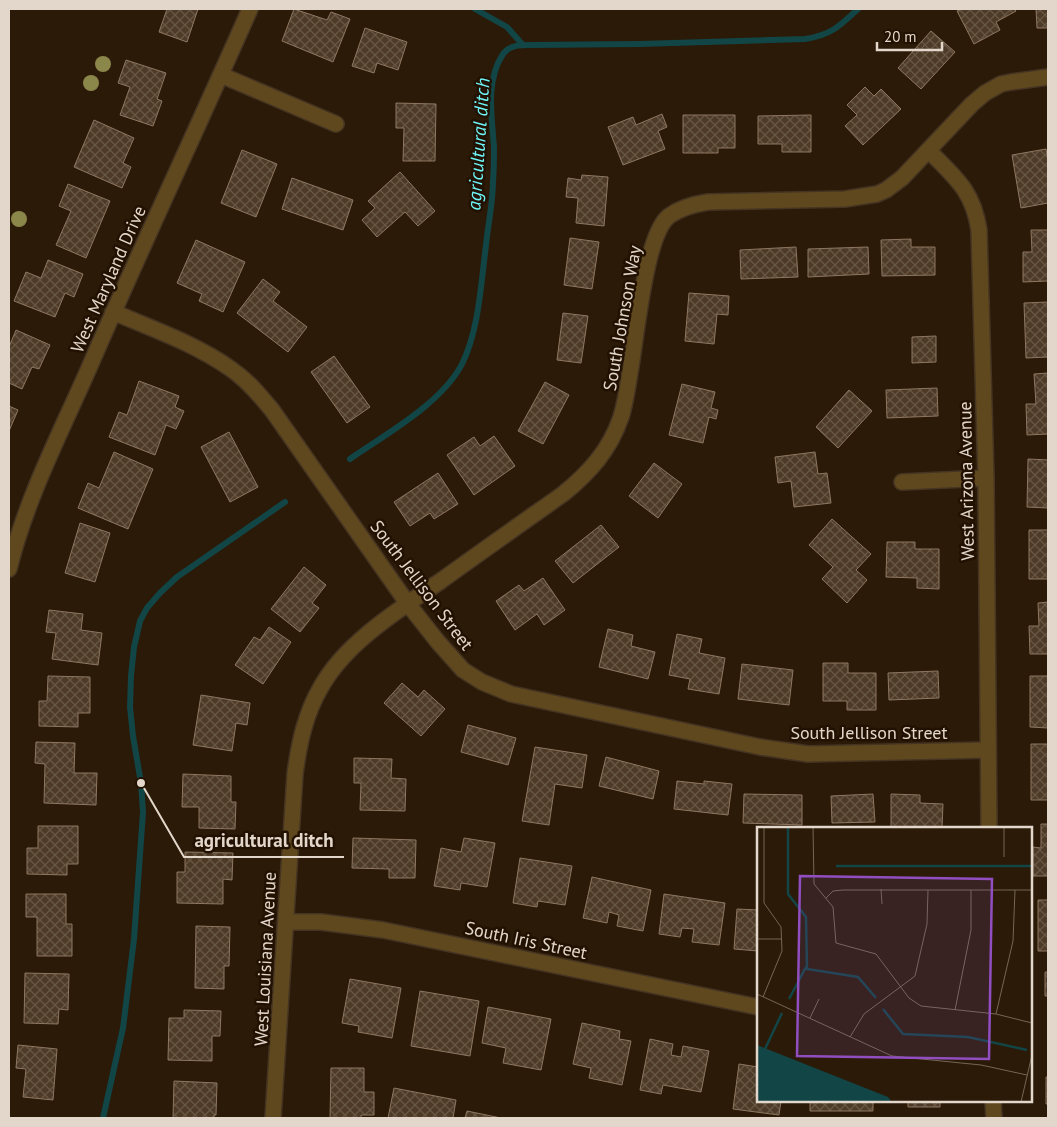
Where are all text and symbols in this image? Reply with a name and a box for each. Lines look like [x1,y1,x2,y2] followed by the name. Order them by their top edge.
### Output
[877,20,942,52] scale bar
[884,27,917,46] text: 20 m
[461,77,495,211] water label: agricultural ditch
[65,202,151,356] street label: West Maryland Drive
[598,243,646,393] street label: South Johnson Way
[953,401,979,561] street label: West Arizona Avenue
[366,515,478,655] street label: South Jellison Street
[790,721,948,744] street label: South Jellison Street
[184,823,344,857] callout: agricultural ditch
[757,827,1032,1102] inset map
[194,828,334,852] text: agricultural ditch
[249,871,281,1047] street label: West Louisiana Avenue
[463,916,589,964] street label: South Iris Street

